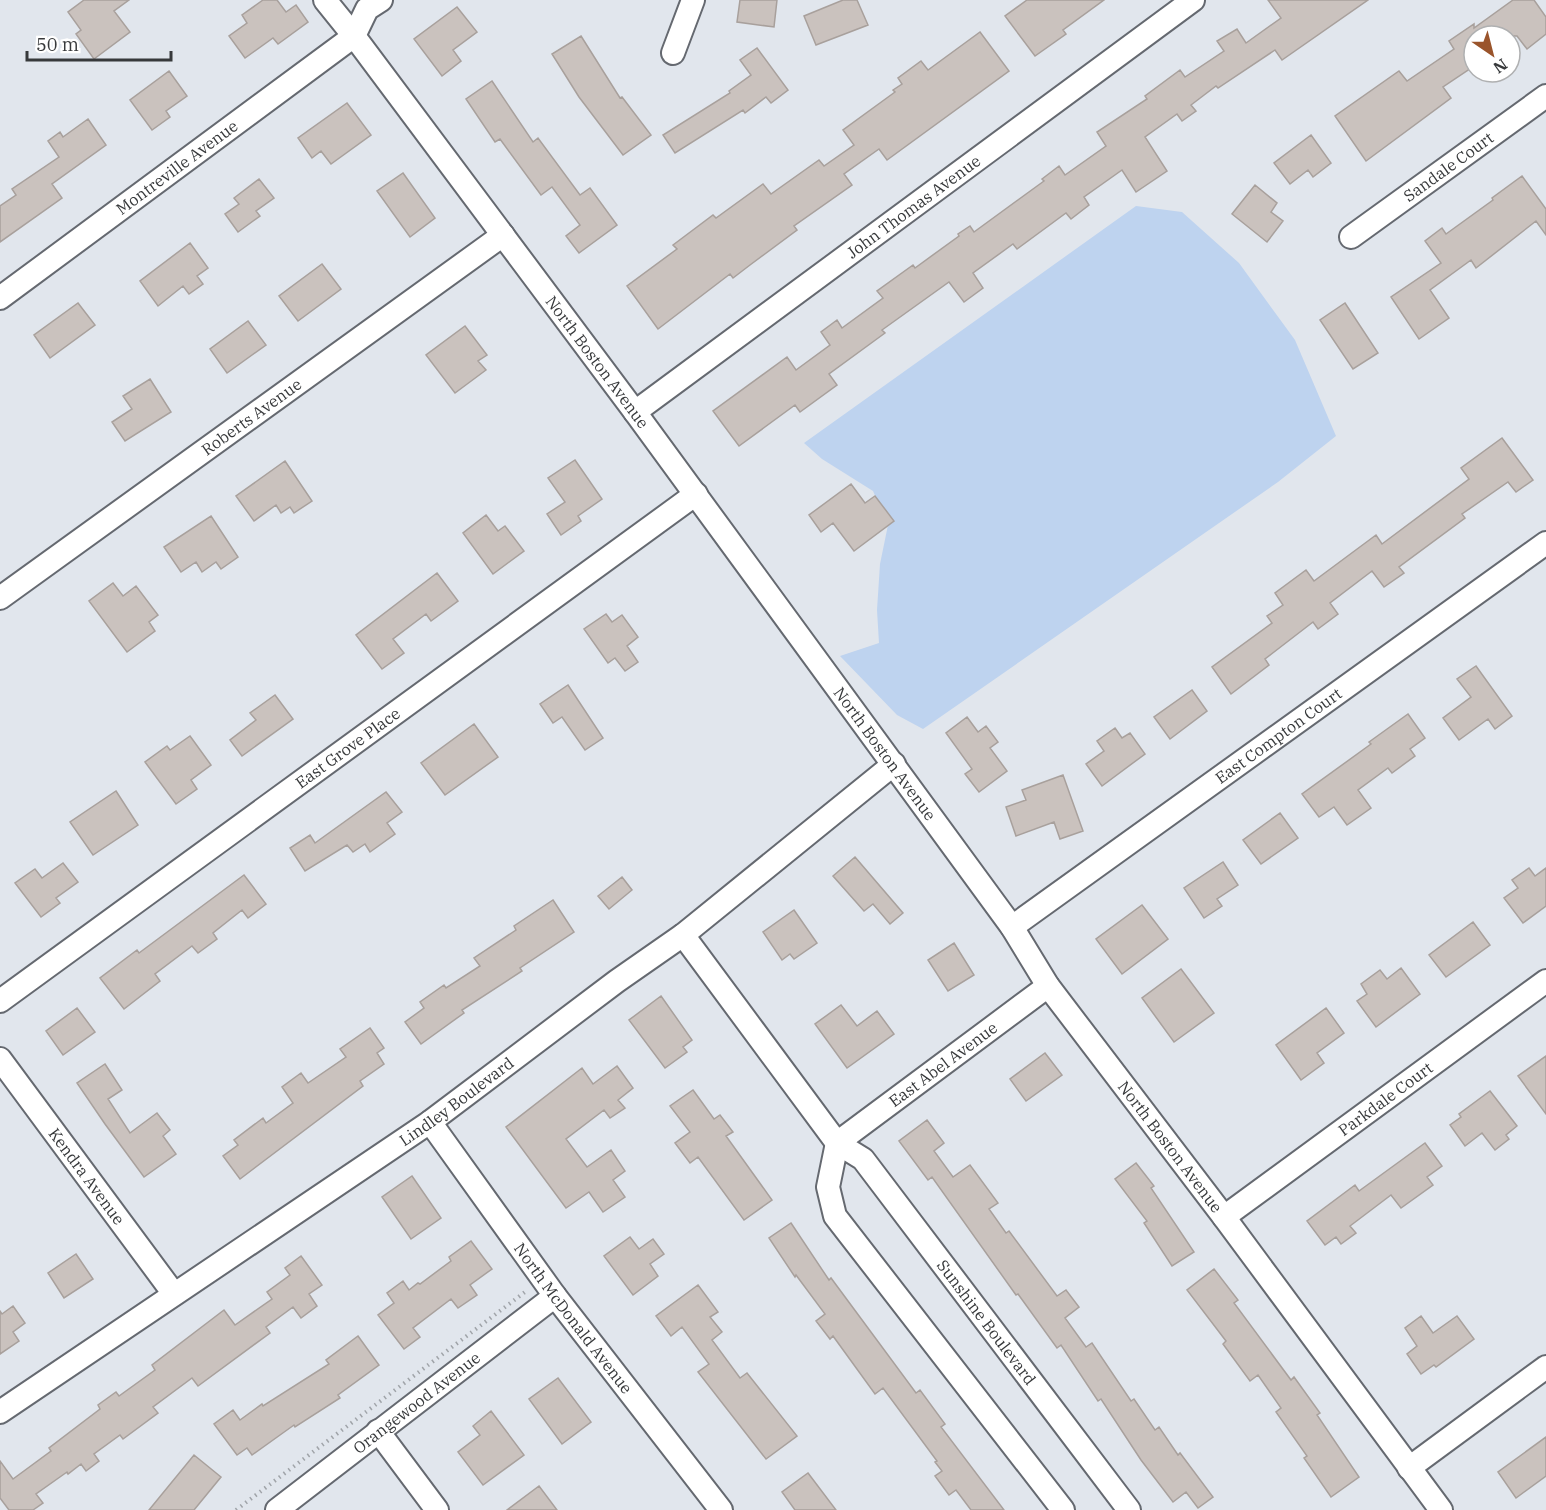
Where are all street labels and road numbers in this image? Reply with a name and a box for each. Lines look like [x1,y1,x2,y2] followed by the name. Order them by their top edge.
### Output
[112,116,242,219] street label: Montreville Avenue
[1399,127,1497,206] street label: Sandale Court
[842,151,984,262] street label: John Thomas Avenue
[541,292,653,432] street label: North Boston Avenue
[197,374,305,459] street label: Roberts Avenue
[830,683,941,824] street label: North Boston Avenue
[1211,683,1346,788] street label: East Compton Court
[291,703,404,793] street label: East Grove Place
[885,1017,1001,1111] street label: East Abel Avenue
[395,1053,518,1150] street label: Lindley Boulevard
[1334,1057,1437,1140] street label: Parkdale Court
[1114,1077,1227,1217] street label: North Boston Avenue
[45,1124,129,1229] street label: Kendra Avenue
[510,1239,637,1398] street label: North McDonald Avenue
[933,1256,1041,1389] street label: Sunshine Boulevard
[349,1347,484,1458] street label: Orangewood Avenue

